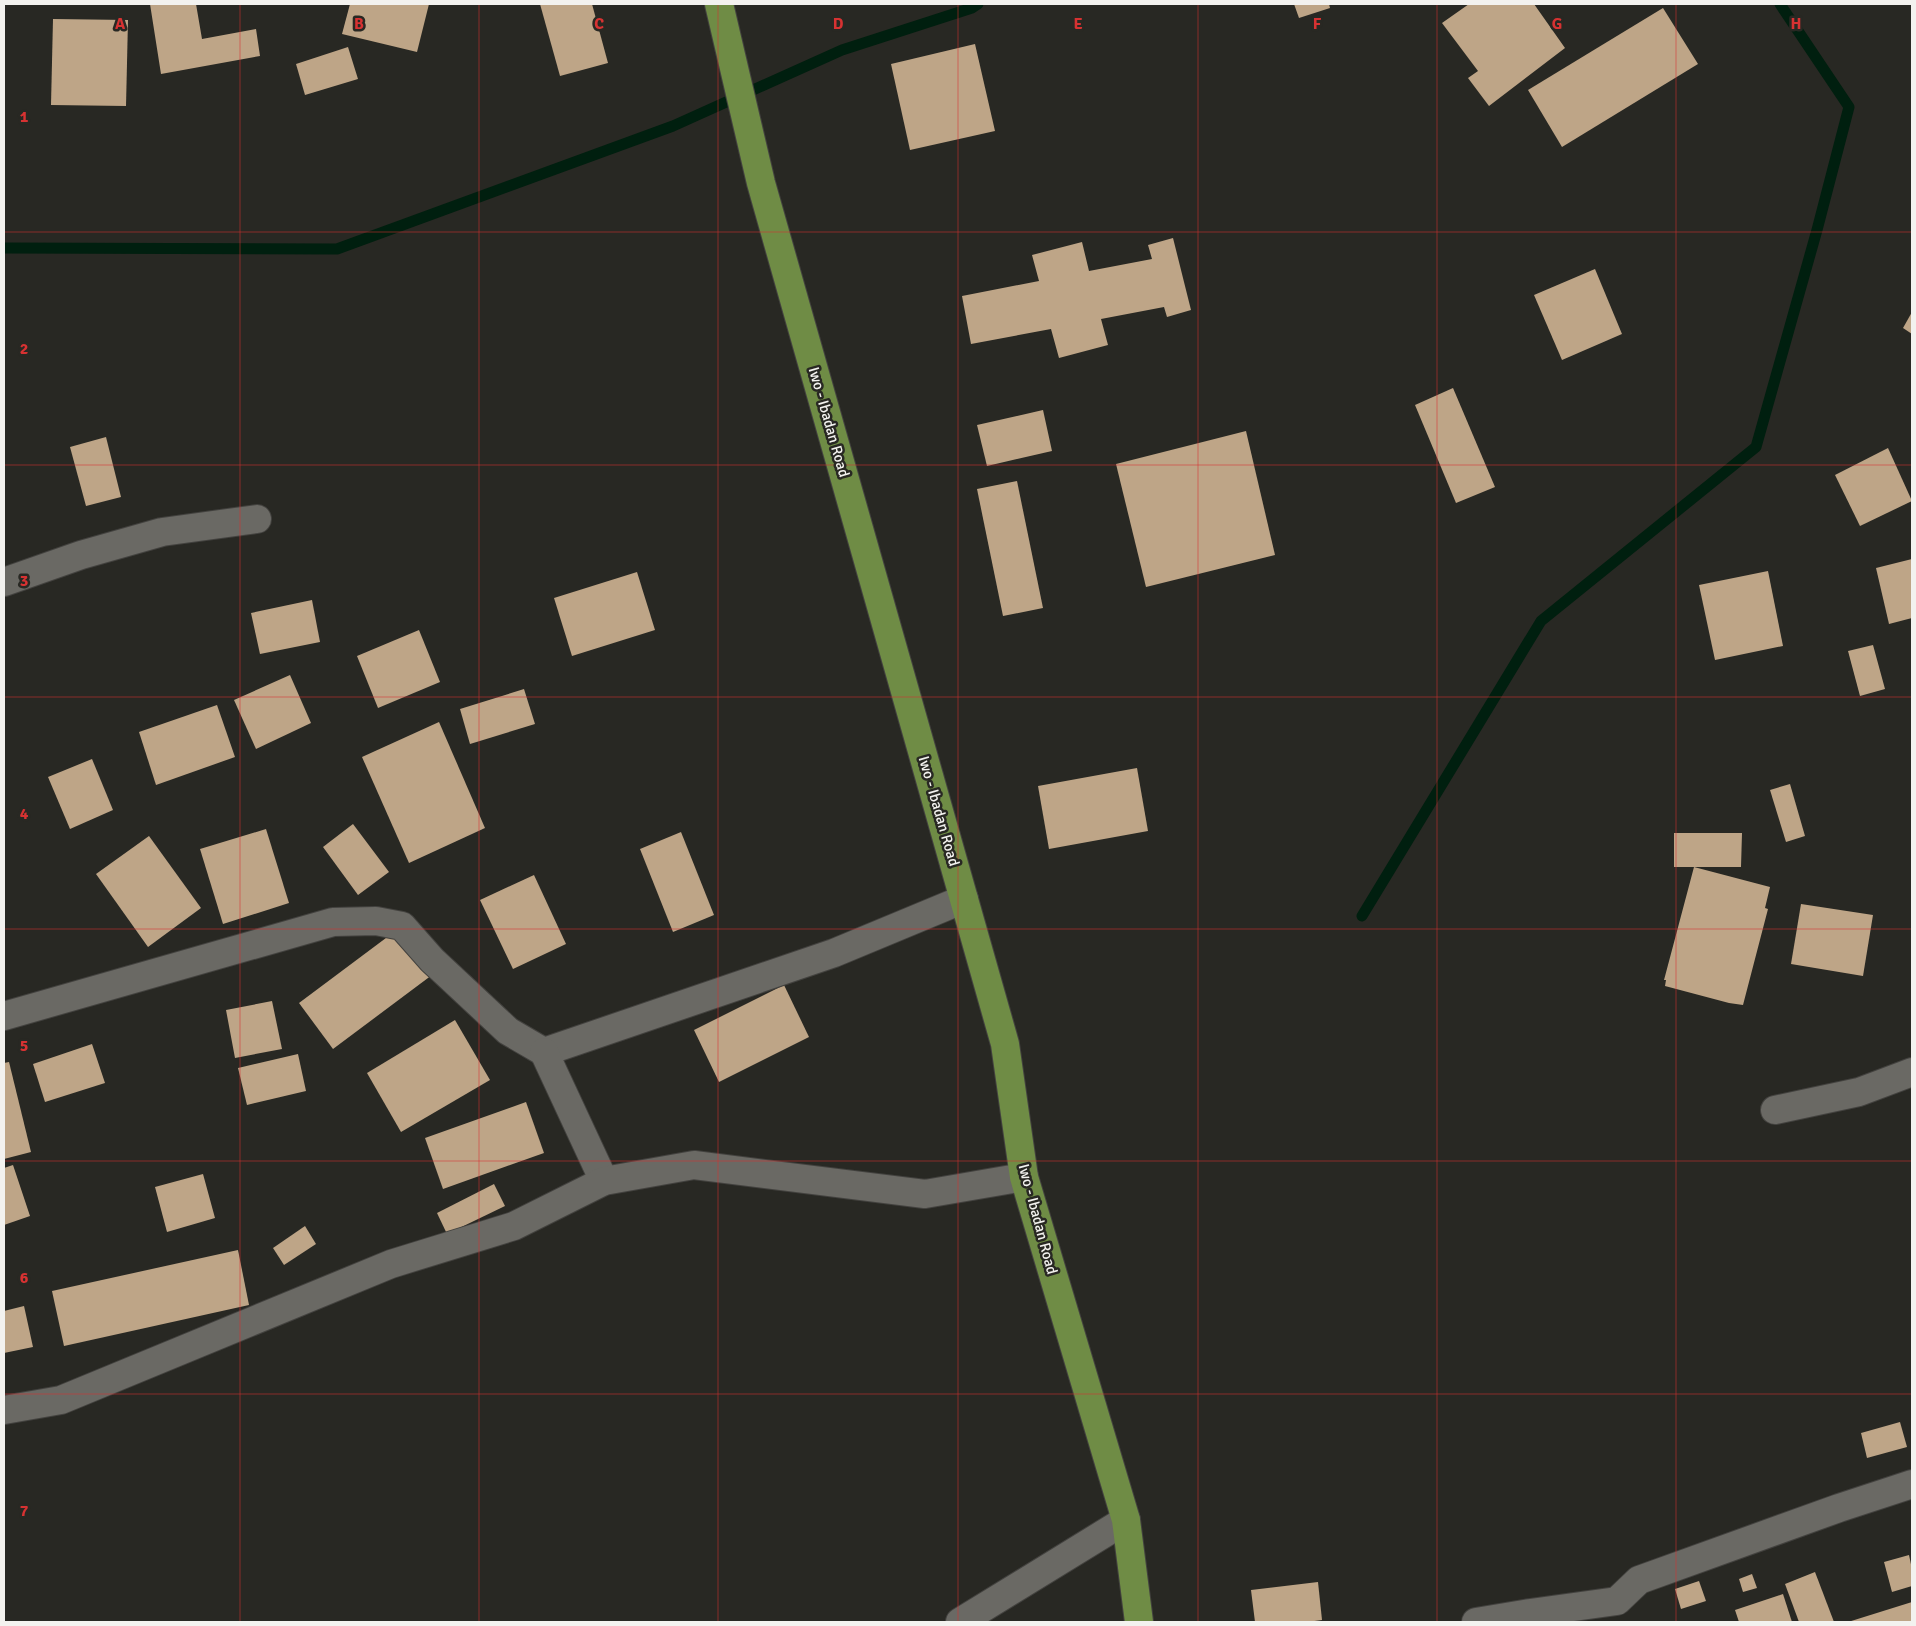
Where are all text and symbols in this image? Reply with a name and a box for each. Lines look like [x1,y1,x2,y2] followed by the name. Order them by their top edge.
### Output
[115,14,126,34] text: A
[354,14,364,34] text: B
[594,14,604,34] text: C
[833,14,844,34] text: D
[1073,14,1083,34] text: E
[1313,14,1322,34] text: F
[1552,14,1562,34] text: G
[1791,14,1801,34] text: H
[20,107,29,127] text: 1
[20,339,28,359] text: 2
[805,365,853,479] street label: Iwo - Ibadan Road
[20,571,28,591] text: 3
[915,754,963,868] street label: Iwo - Ibadan Road
[20,804,29,824] text: 4
[20,1036,28,1056] text: 5
[1015,1162,1061,1276] street label: Iwo - Ibadan Road
[20,1268,29,1288] text: 6
[20,1501,29,1521] text: 7

